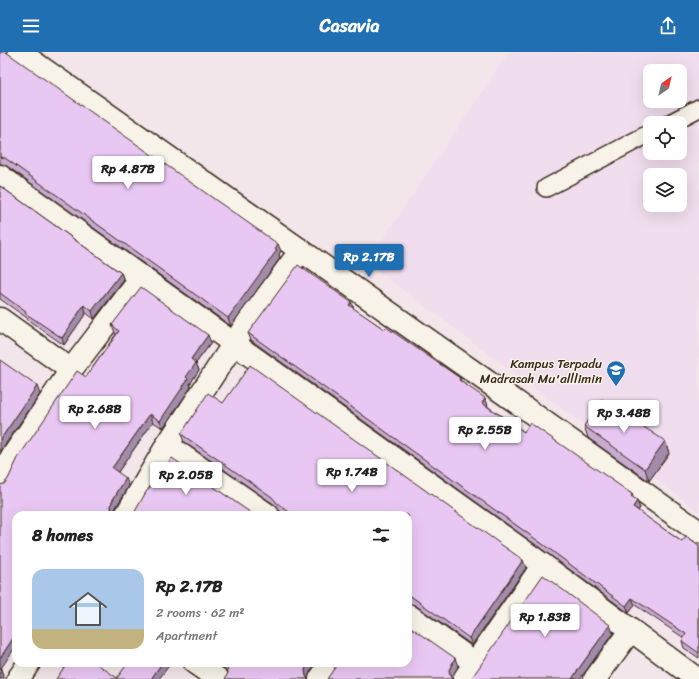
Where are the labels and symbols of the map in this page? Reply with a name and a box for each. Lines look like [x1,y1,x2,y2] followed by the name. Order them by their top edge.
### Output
[643,64,687,108] north arrow
[87,156,169,190] pin: Rp 4.87B
[328,244,410,278] pin: Rp 2.17B
[480,352,602,390] place label: Kampus Terpadu Madrasah Mu'alllimin
[605,359,627,387] school or university icon: Kampus Terpadu Madrasah Mu'alllimin
[54,396,136,430] pin: Rp 2.68B
[583,400,665,434] pin: Rp 3.48B
[444,417,526,451] pin: Rp 2.55B
[311,459,393,493] pin: Rp 1.74B
[145,462,227,496] pin: Rp 2.05B
[504,604,586,638] pin: Rp 1.83B

